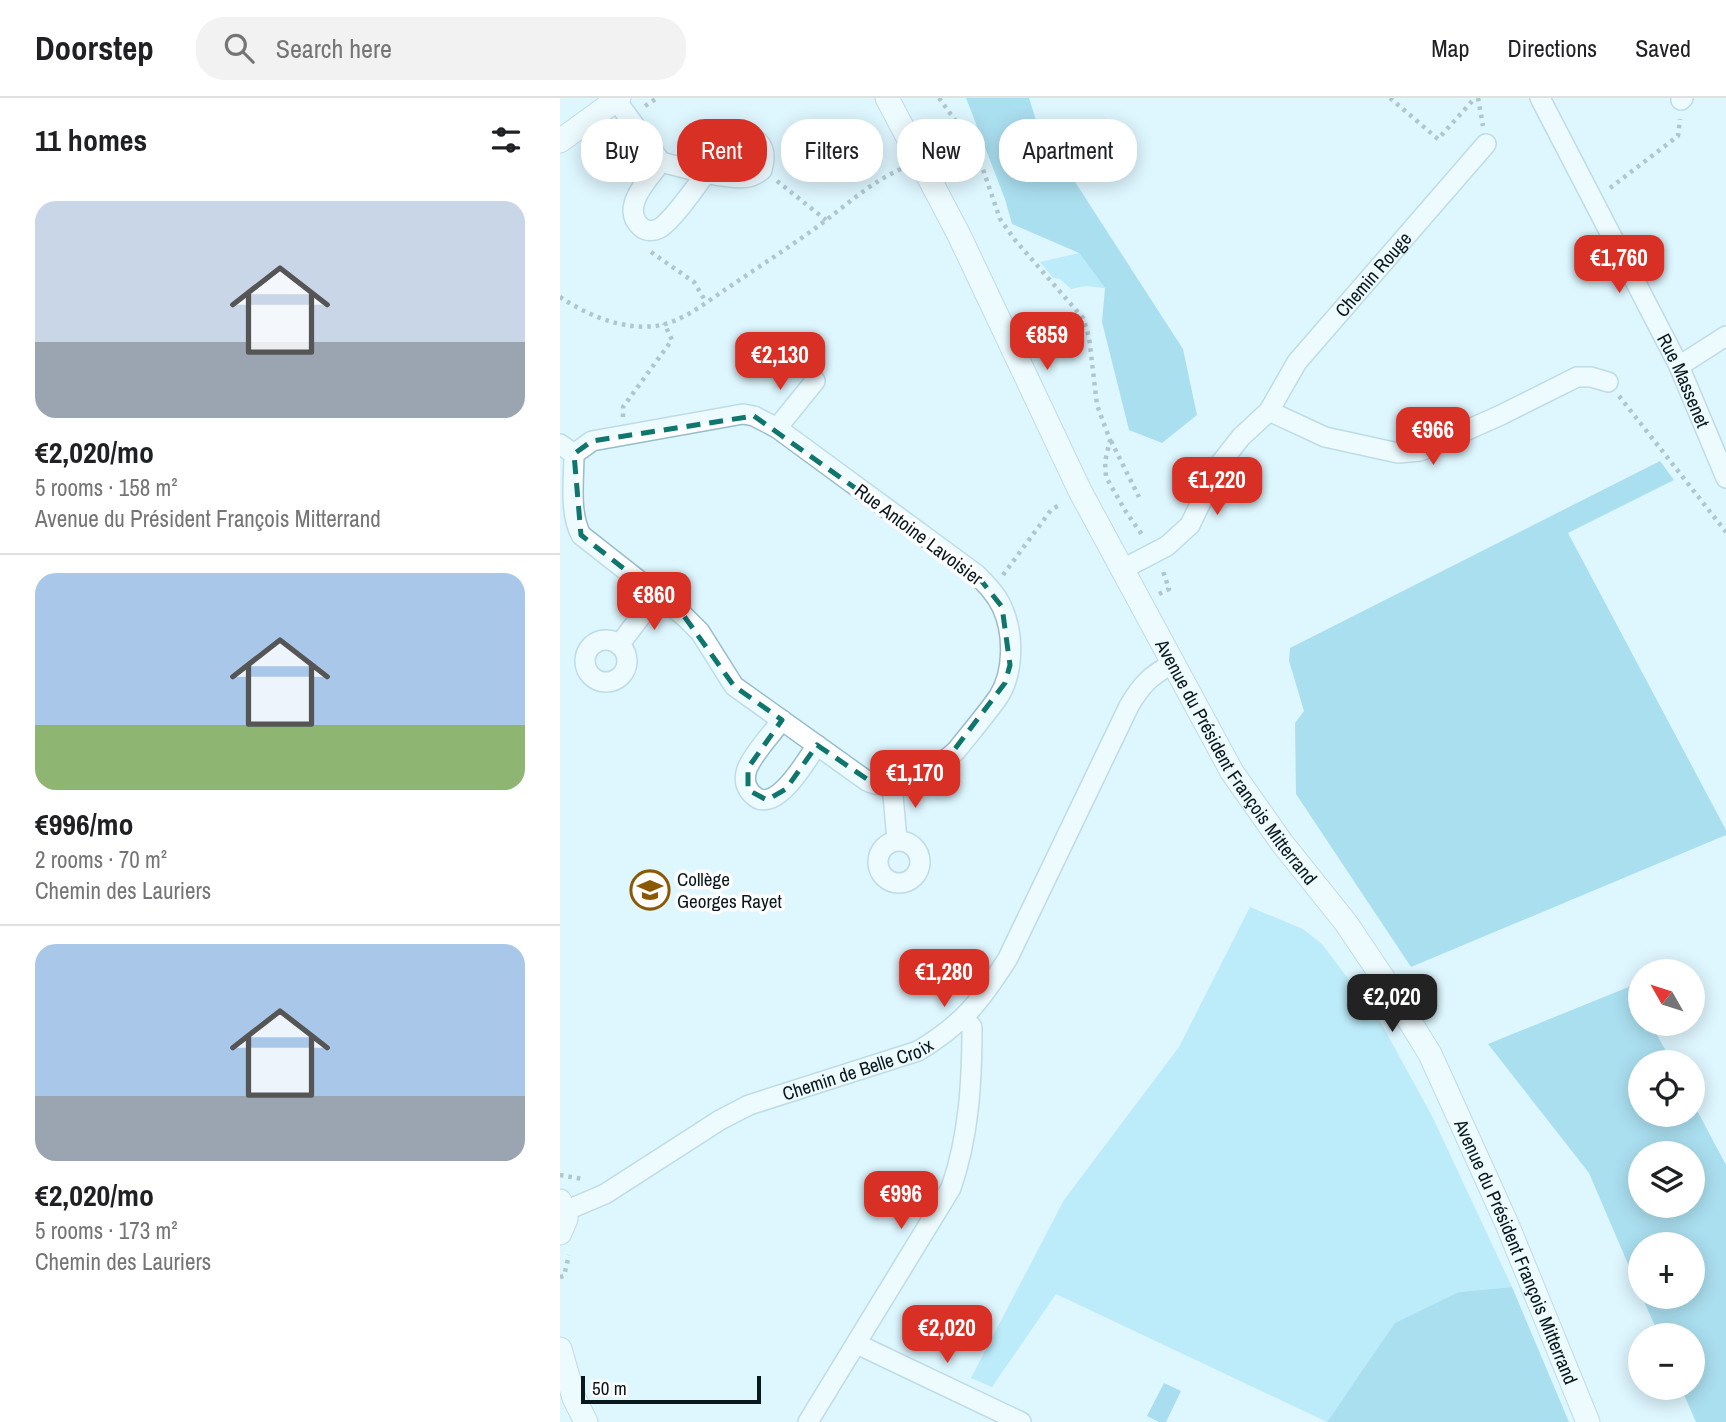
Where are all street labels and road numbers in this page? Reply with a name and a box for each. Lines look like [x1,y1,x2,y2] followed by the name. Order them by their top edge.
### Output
[1329,226,1417,322] street label: Chemin Rouge
[1651,329,1717,432] street label: Rue Massenet
[850,477,989,591] street label: Rue Antoine Lavoisier
[1149,634,1323,890] street label: Avenue du Président François Mitterrand
[779,1032,938,1107] street label: Chemin de Belle Croix
[1448,1114,1584,1388] street label: Avenue du Président François Mitterrand

